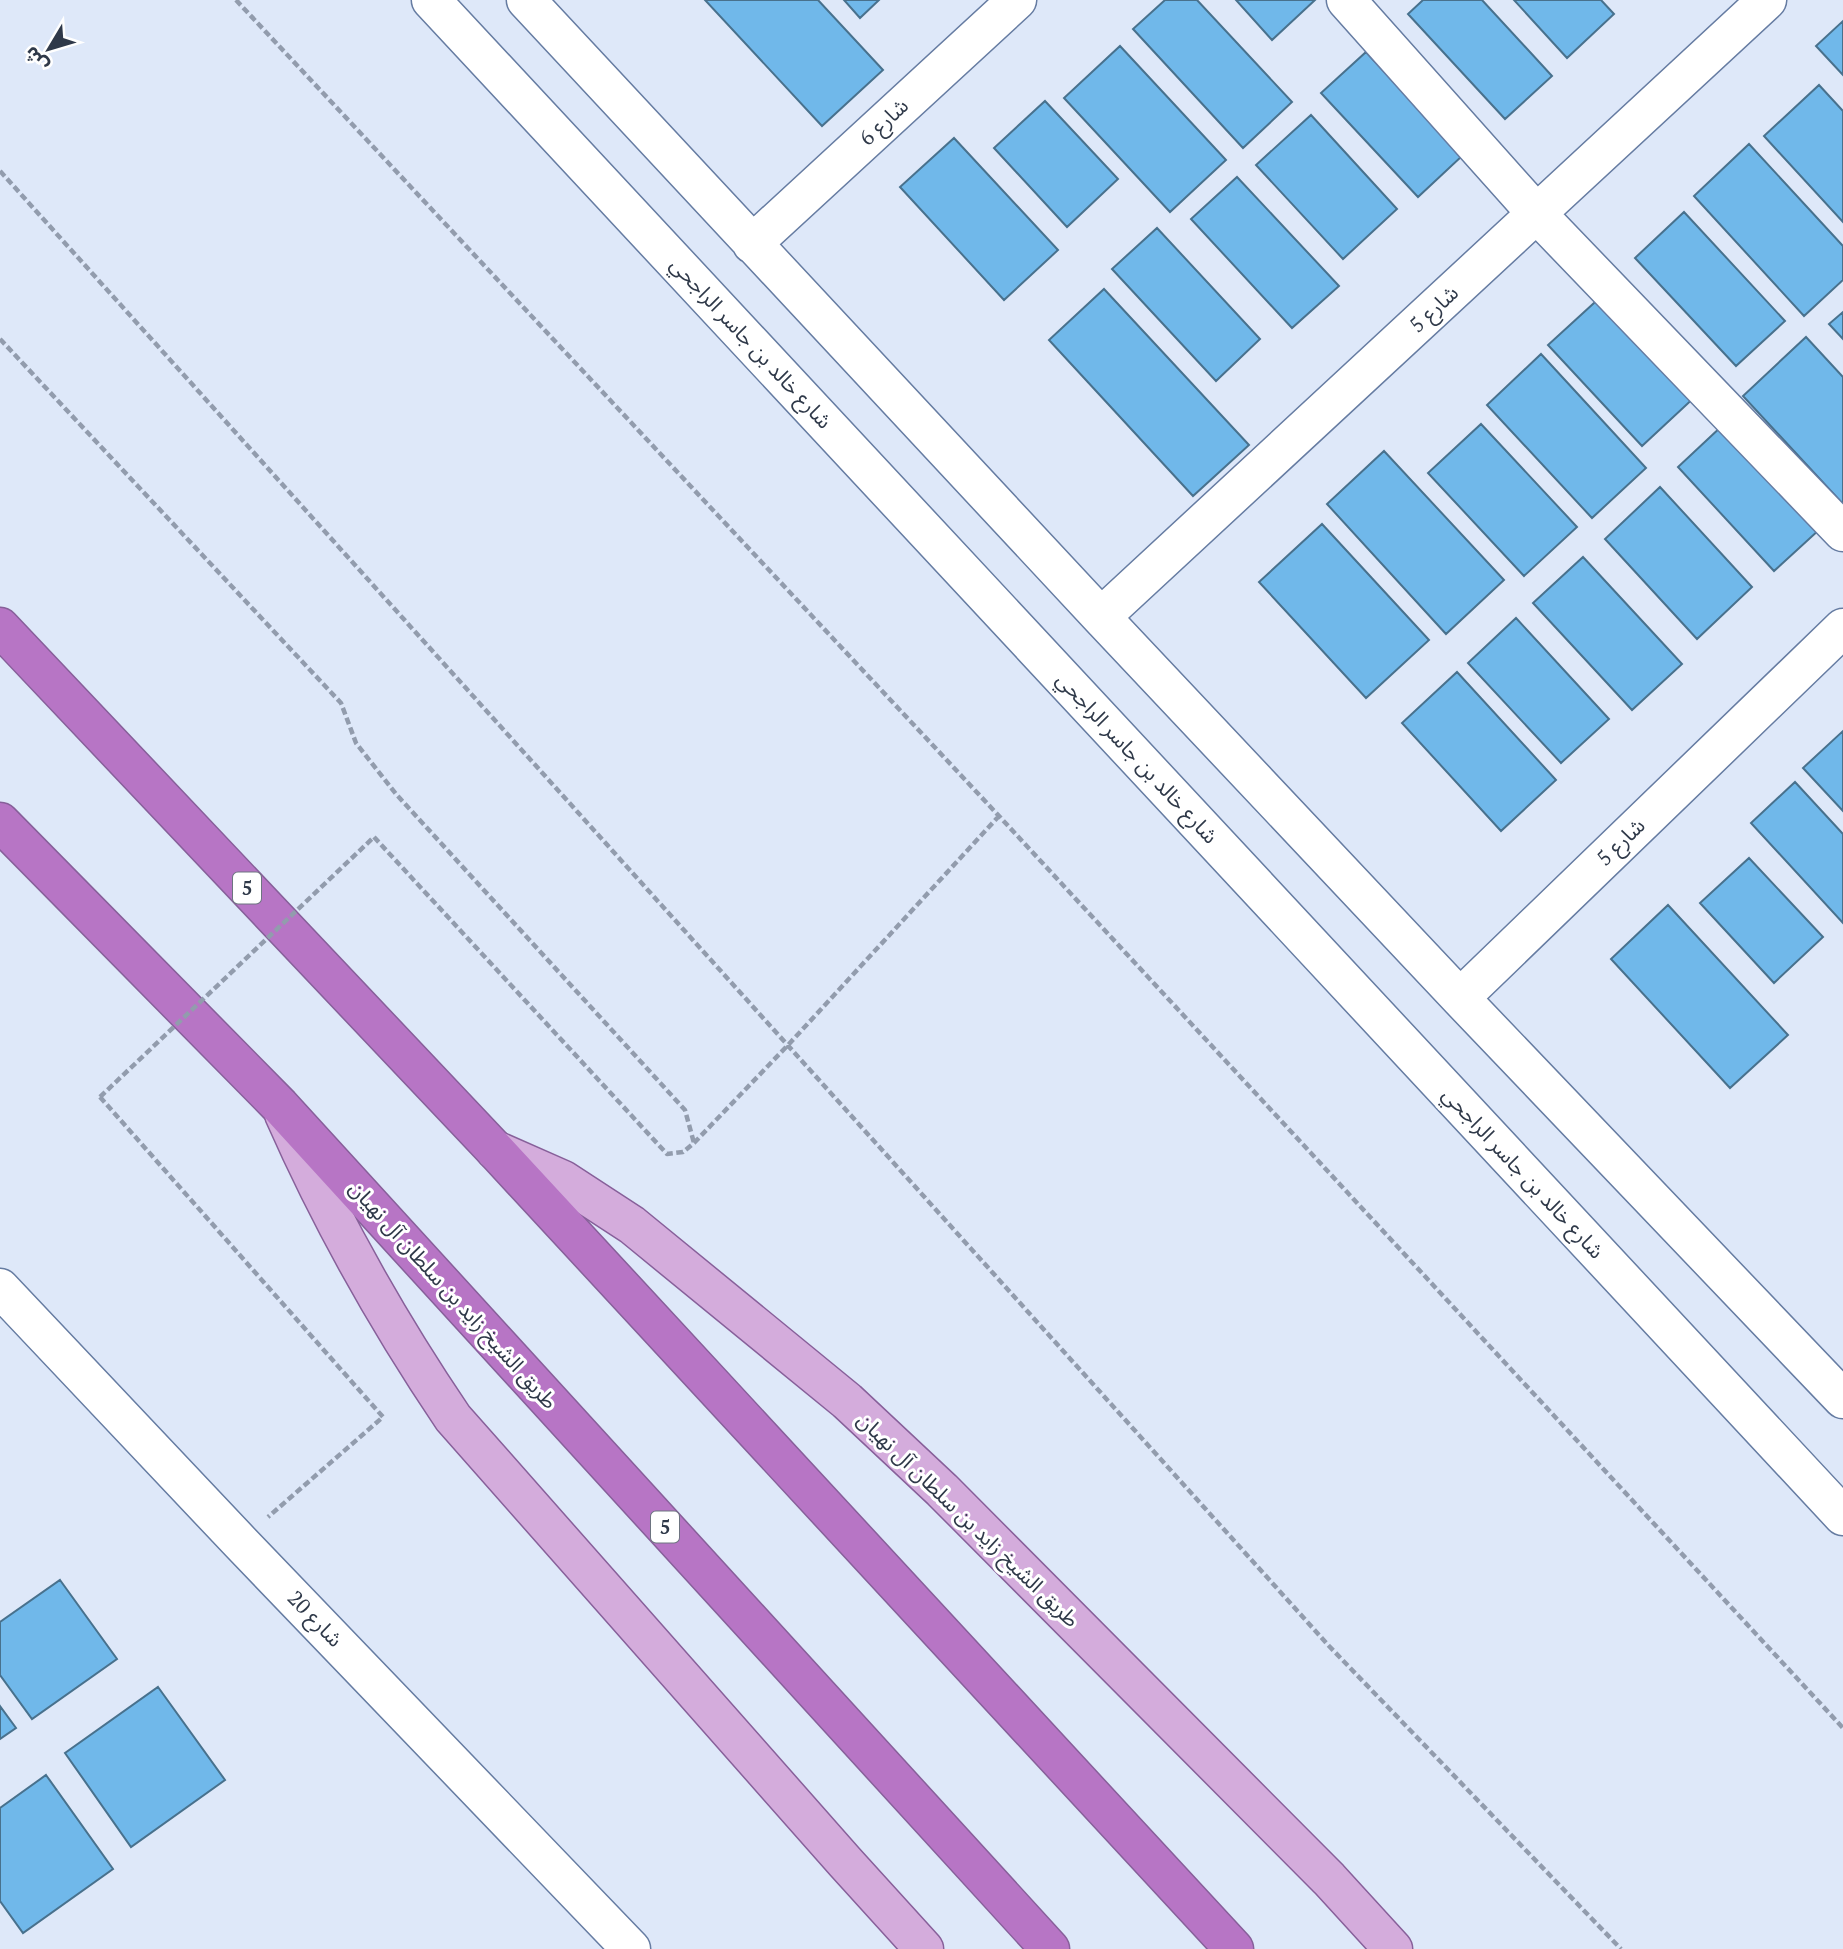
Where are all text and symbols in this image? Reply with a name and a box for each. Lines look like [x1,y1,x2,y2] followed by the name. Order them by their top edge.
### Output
[14,14,84,84] north arrow
[17,42,53,78] text: ش
[853,92,915,152] street label: شارع 6
[663,250,839,436] street label: شارع خالد بن جاسر الراجحي
[1403,279,1465,339] street label: شارع 5
[1049,665,1225,851] street label: شارع خالد بن جاسر الراجحي
[1590,811,1652,873] street label: شارع 5
[233,873,261,904] road number: 5
[1435,1080,1611,1266] street label: شارع خالد بن جاسر الراجحي
[342,1174,564,1416] street label: طريق الشيخ زايد بن سلطان آل نهيان
[850,1406,1086,1634] street label: طريق الشيخ زايد بن سلطان آل نهيان
[651,1512,679,1542] road number: 5
[280,1584,350,1654] street label: شارع 20

